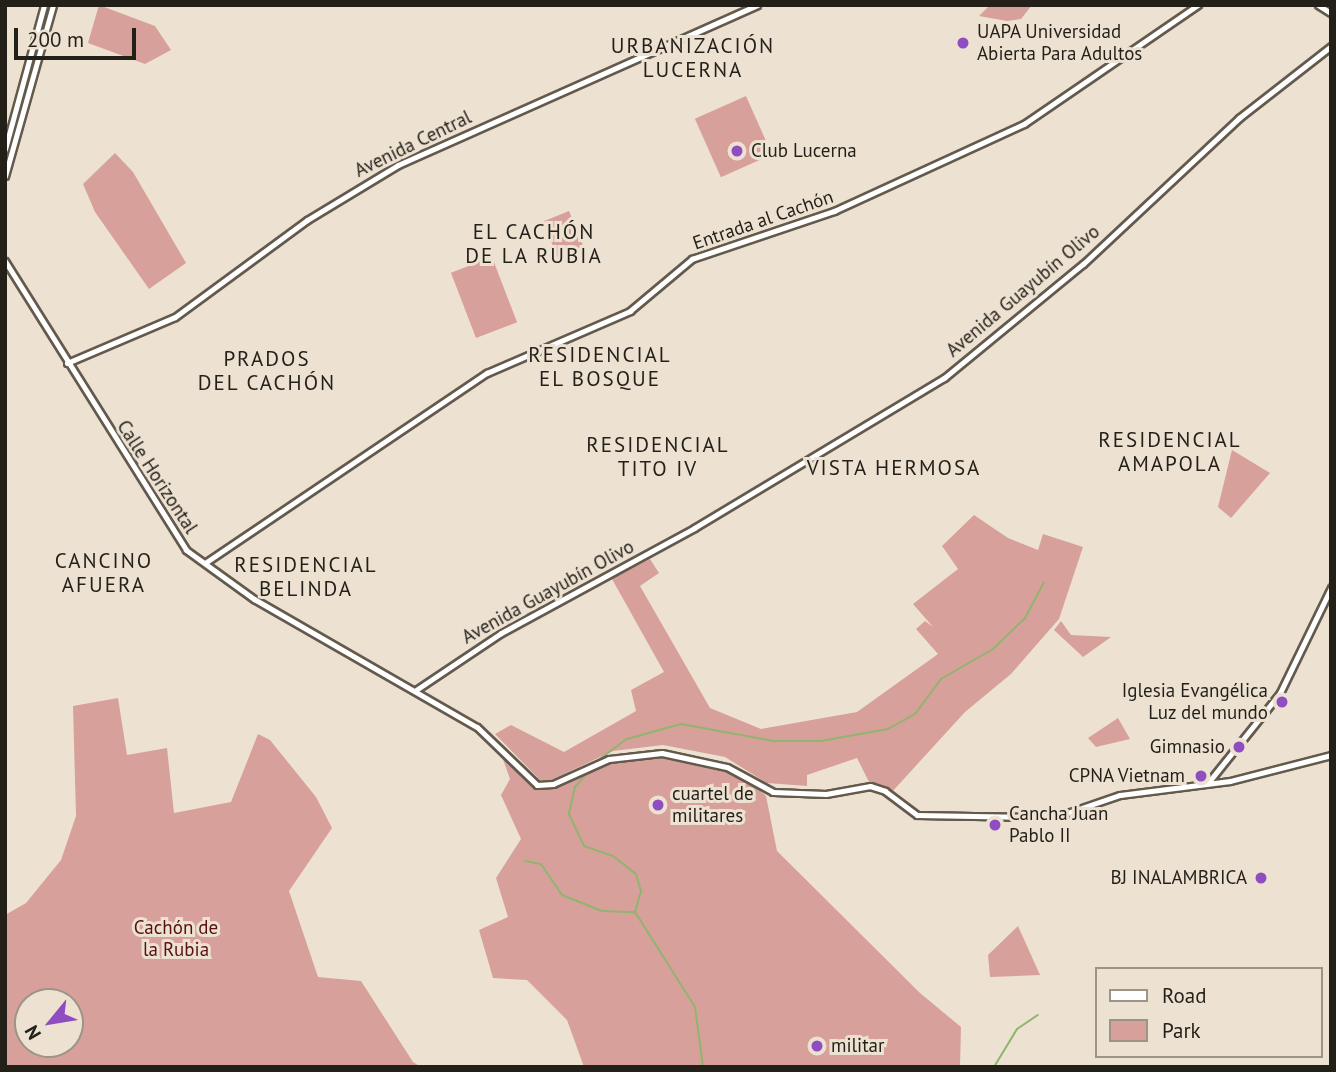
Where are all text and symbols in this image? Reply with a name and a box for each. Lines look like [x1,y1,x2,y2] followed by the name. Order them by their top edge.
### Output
[18,14,140,58] scale bar
[977,21,1143,65] place label: UAPA Universidad Abierta Para Adultos
[27,26,84,53] text: 200 m
[612,33,774,83] district label: URBANIZACIÓN LUCERNA
[955,35,971,51] marker: UAPA Universidad Abierta Para Adultos
[351,106,475,182] street label: Avenida Central
[751,140,857,162] place label: Club Lucerna
[729,143,745,159] marker: Club Lucerna
[690,185,836,255] street label: Entrada al Cachón
[466,219,602,269] district label: EL CACHÓN DE LA RUBIA
[942,220,1104,362] street label: Avenida Guayubín Olivo
[530,342,670,392] district label: RESIDENCIAL EL BOSQUE
[199,346,335,396] district label: PRADOS DEL CACHÓN
[112,416,202,538] street label: Calle Horizontal
[1100,427,1240,477] district label: RESIDENCIAL AMAPOLA
[588,432,728,482] district label: RESIDENCIAL TITO IV
[808,455,980,481] district label: VISTA HERMOSA
[458,535,638,649] street label: Avenida Guayubín Olivo
[56,548,152,598] district label: CANCINO AFUERA
[236,552,376,602] district label: RESIDENCIAL BELINDA
[1122,680,1268,724] place label: Iglesia Evangélica Luz del mundo
[1274,694,1290,710] marker: Iglesia Evangélica Luz del mundo
[1150,736,1225,758] place label: Gimnasio
[1231,739,1247,755] marker: Gimnasio
[1067,765,1185,787] place label: CPNA Vietnam
[1191,766,1211,786] marker: CPNA Vietnam
[672,783,754,827] place label: cuartel de militares
[650,797,666,813] marker: cuartel de militares
[1009,803,1108,847] place label: Cancha Juan Pablo II
[987,817,1003,833] marker: Cancha Juan Pablo II
[1110,867,1247,889] place label: BJ INALAMBRICA
[1253,870,1269,886] marker: BJ INALAMBRICA
[134,917,218,961] park label: Cachón de la Rubia
[1094,967,1322,1058] legend
[1162,982,1206,1009] text: Road
[14,988,84,1058] north arrow
[1162,1017,1201,1044] text: Park
[19,1021,46,1044] text: N
[831,1035,884,1057] place label: militar
[809,1038,825,1054] marker: militar

